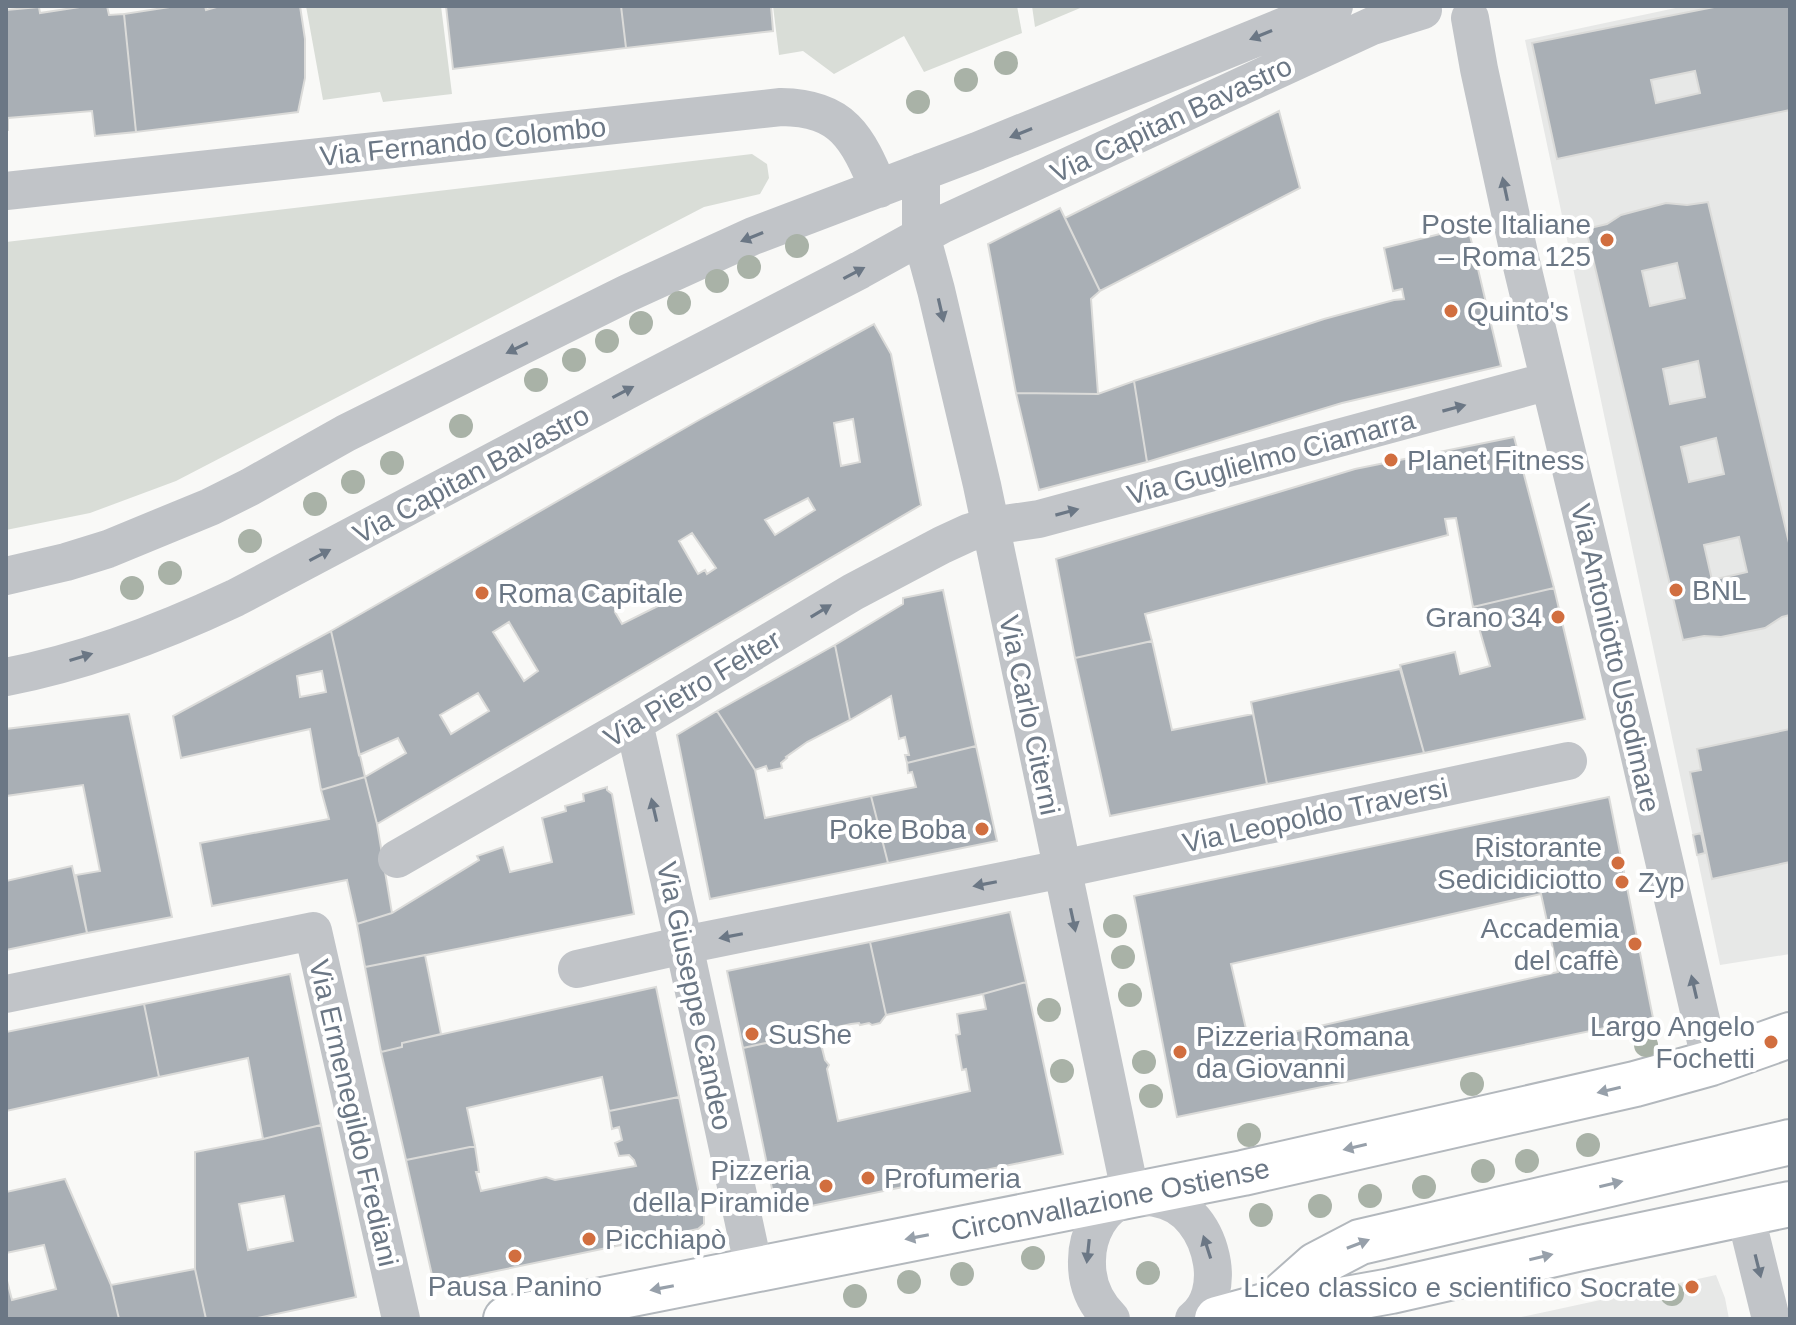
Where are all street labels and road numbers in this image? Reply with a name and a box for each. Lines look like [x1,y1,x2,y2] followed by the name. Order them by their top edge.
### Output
[1046,50,1297,189] street label: Via Capitan Bavastro
[319,111,608,172] street label: Via Fernando Colombo
[348,399,594,550] street label: Via Capitan Bavastro
[1124,404,1419,511] street label: Via Guglielmo Ciamarra
[1565,501,1666,815] street label: Via Antoniotto Usodimare
[993,612,1066,818] street label: Via Carlo Citerni
[598,624,786,753] street label: Via Pietro Felter
[1180,772,1451,859] street label: Via Leopoldo Traversi
[651,859,738,1133] street label: Via Giuseppe Candeo
[303,957,404,1270] street label: Via Ermenegildo Frediani
[948,1152,1272,1246] street label: Circonvallazione Ostiense

